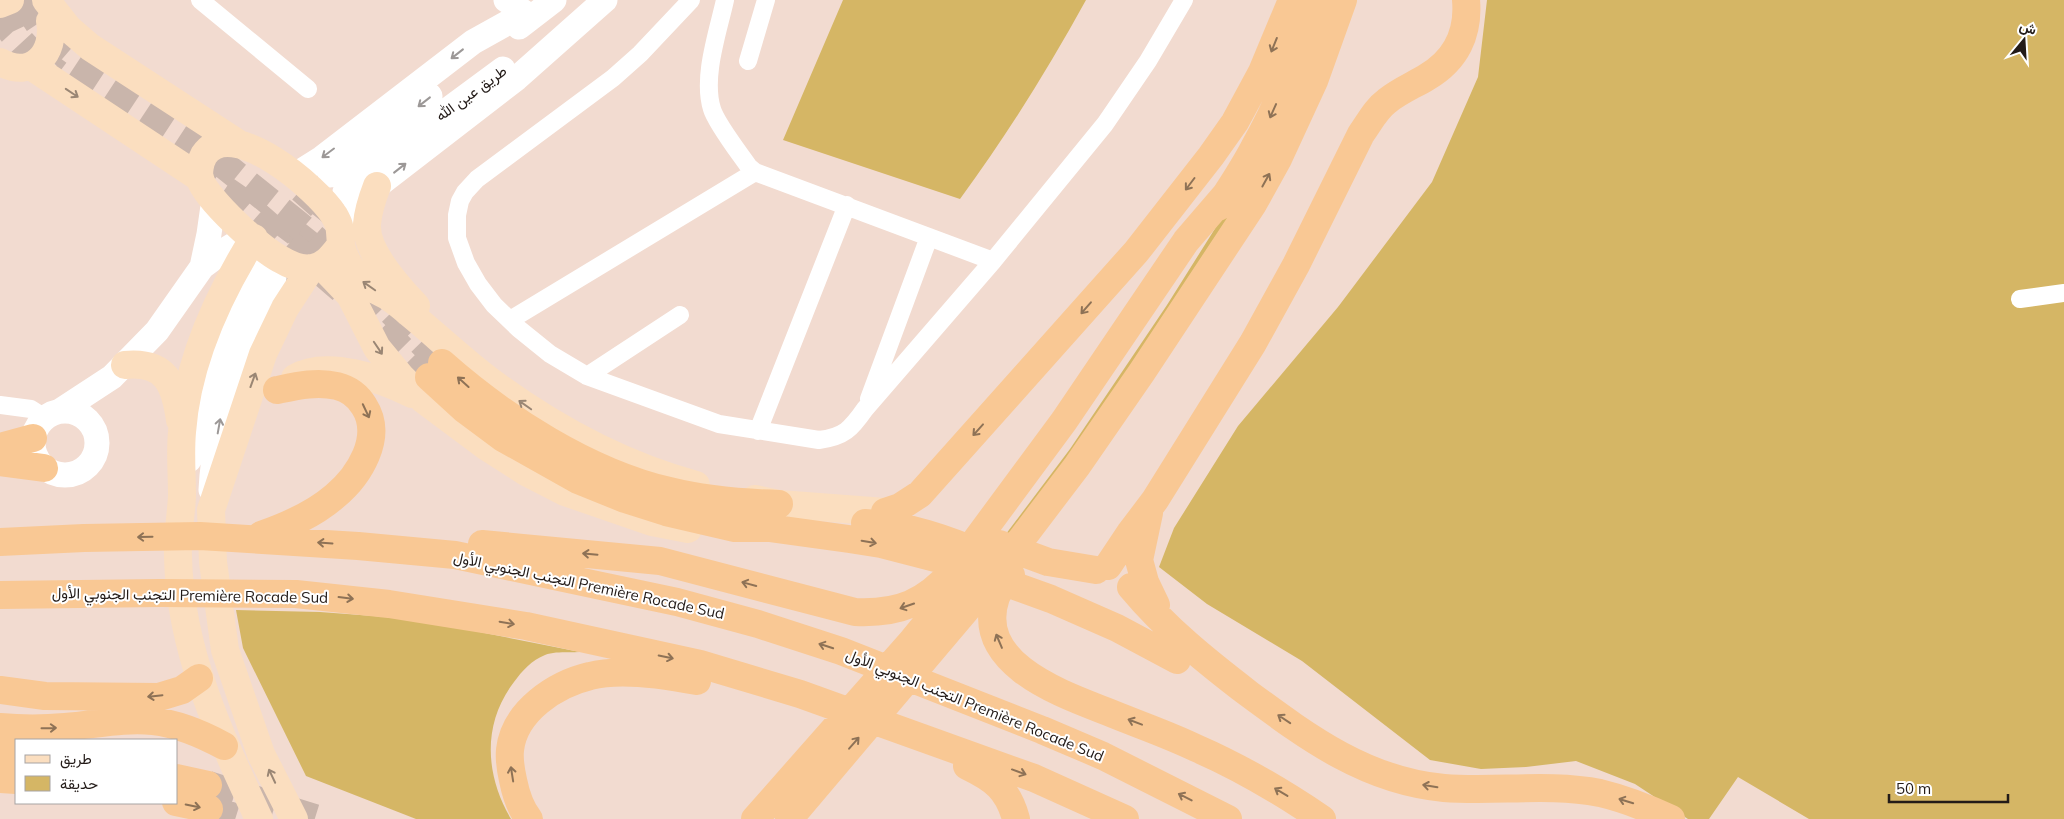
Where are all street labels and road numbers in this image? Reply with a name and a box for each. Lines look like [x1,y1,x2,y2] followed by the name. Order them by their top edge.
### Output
[432,61,511,126] street label: طريق عين الله
[451,547,726,627] street label: التجنب الجنوبي الأول Première Rocade Sud
[52,583,328,611] street label: التجنب الجنوبي الأول Première Rocade Sud
[842,644,1107,769] street label: التجنب الجنوبي الأول Première Rocade Sud

